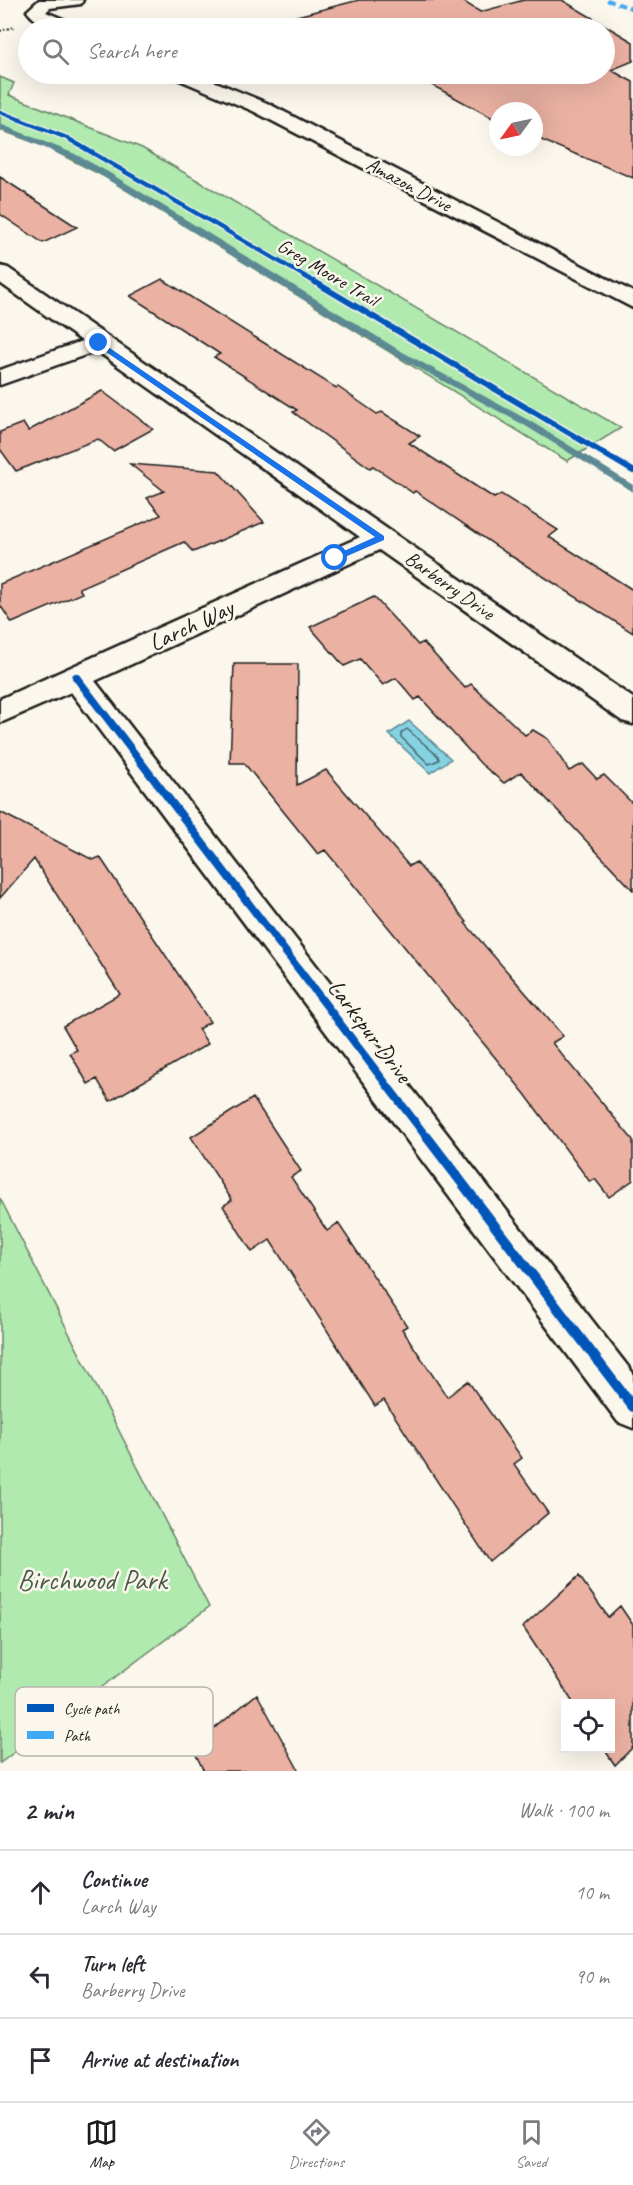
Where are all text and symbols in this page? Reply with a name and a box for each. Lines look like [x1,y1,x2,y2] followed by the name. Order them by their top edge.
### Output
[18,18,615,84] search box
[39,35,72,68] icon: search
[87,37,177,65] text: Search here
[489,102,543,156] north arrow
[362,152,457,218] street label: Amazon Drive
[273,233,386,314] street label: Greg Moore Trail
[85,329,111,355] route end
[321,544,347,570] route start
[400,546,500,626] street label: Barberry Drive
[144,592,240,658] street label: Larch Way
[321,973,420,1090] street label: Larkspur Drive
[17,1562,169,1597] park label: Birchwood Park
[15,1687,213,1756] legend
[64,1699,120,1719] text: Cycle path
[561,1699,615,1753] map controls
[561,1699,615,1753] button: locate
[64,1726,91,1746] text: Path
[24,1794,74,1827] text: 2 min
[519,1798,609,1823] text: Walk · 100 m
[81,1866,147,1894] text: Continue
[24,1876,57,1909] icon: ahead
[575,1880,609,1905] text: 10 m
[81,1894,156,1919] text: Larch Way
[81,1950,145,1978] text: Turn left
[24,1960,57,1993] icon: left
[575,1964,609,1989] text: 90 m
[81,1978,184,2003] text: Barberry Drive
[24,2044,57,2077] icon: arrive
[81,2046,238,2074] text: Arrive at destination
[85,2116,118,2172] tab: Map
[289,2116,344,2172] tab: Directions
[515,2116,548,2172] tab: Saved

